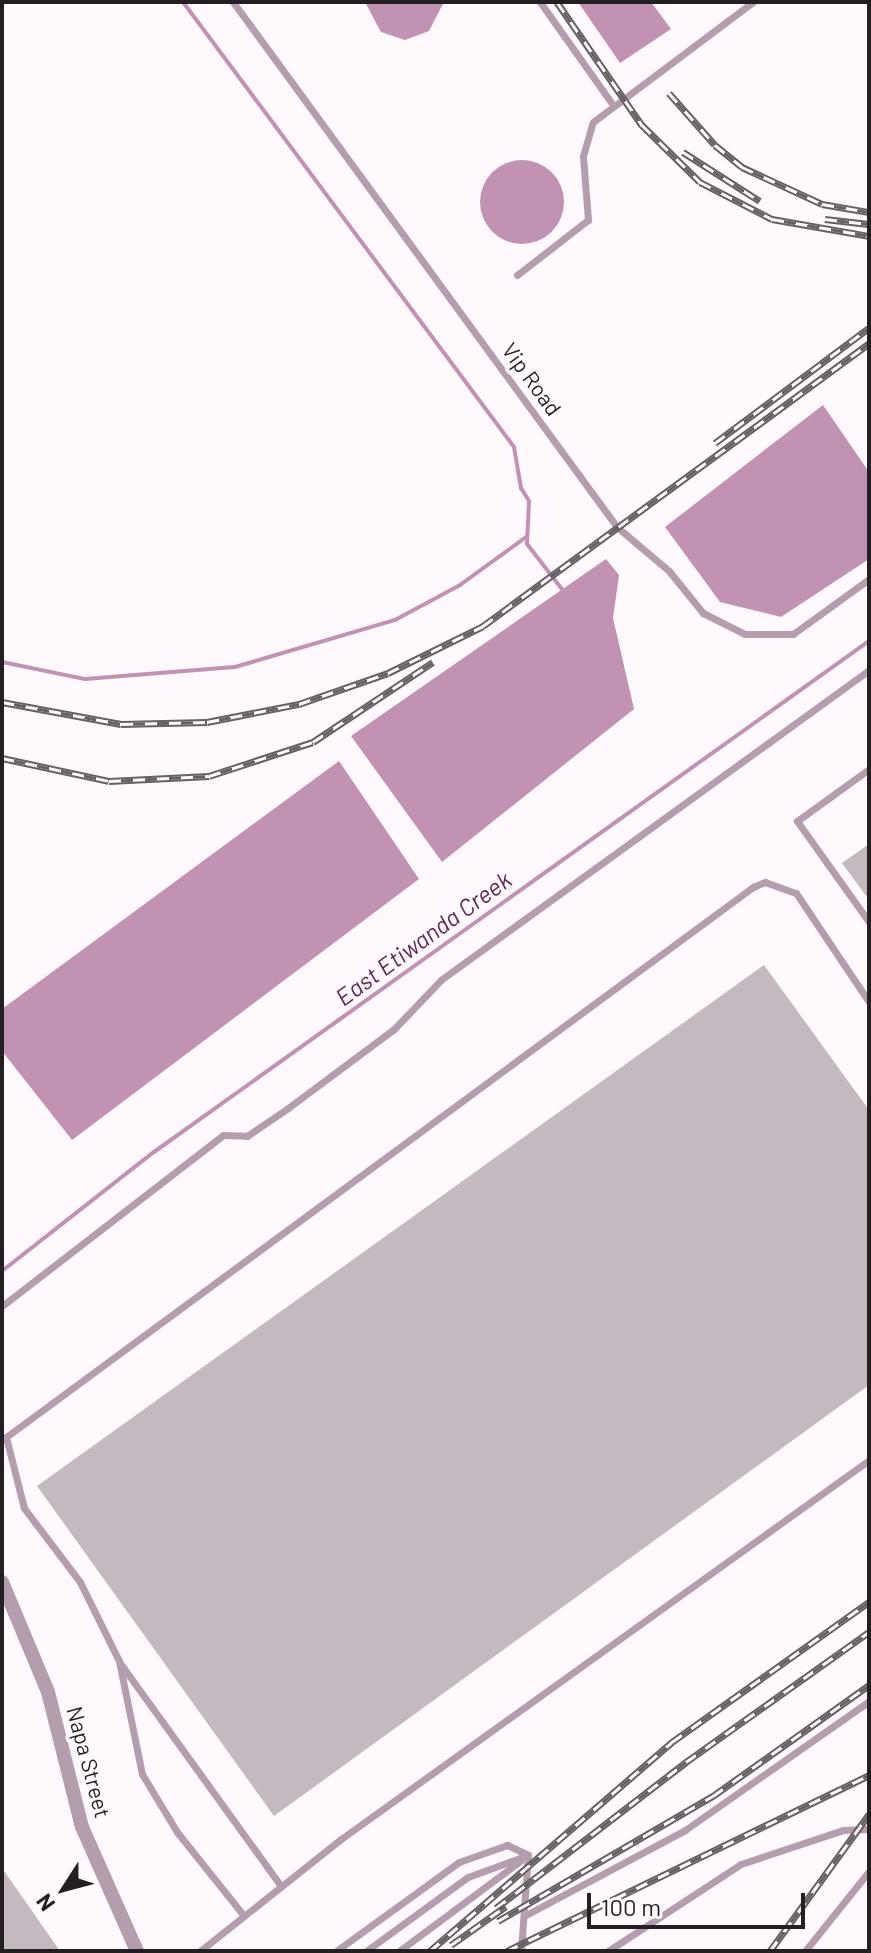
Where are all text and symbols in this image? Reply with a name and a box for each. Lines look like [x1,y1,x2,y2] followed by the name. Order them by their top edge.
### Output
[497,337,567,421] street label: Vip Road
[330,865,516,1011] water label: East Etiwanda Creek
[62,1704,116,1820] street label: Napa Street
[24,1849,104,1929] north arrow
[591,1877,809,1927] scale bar
[30,1890,59,1917] text: N
[601,1892,661,1921] text: 100 m

